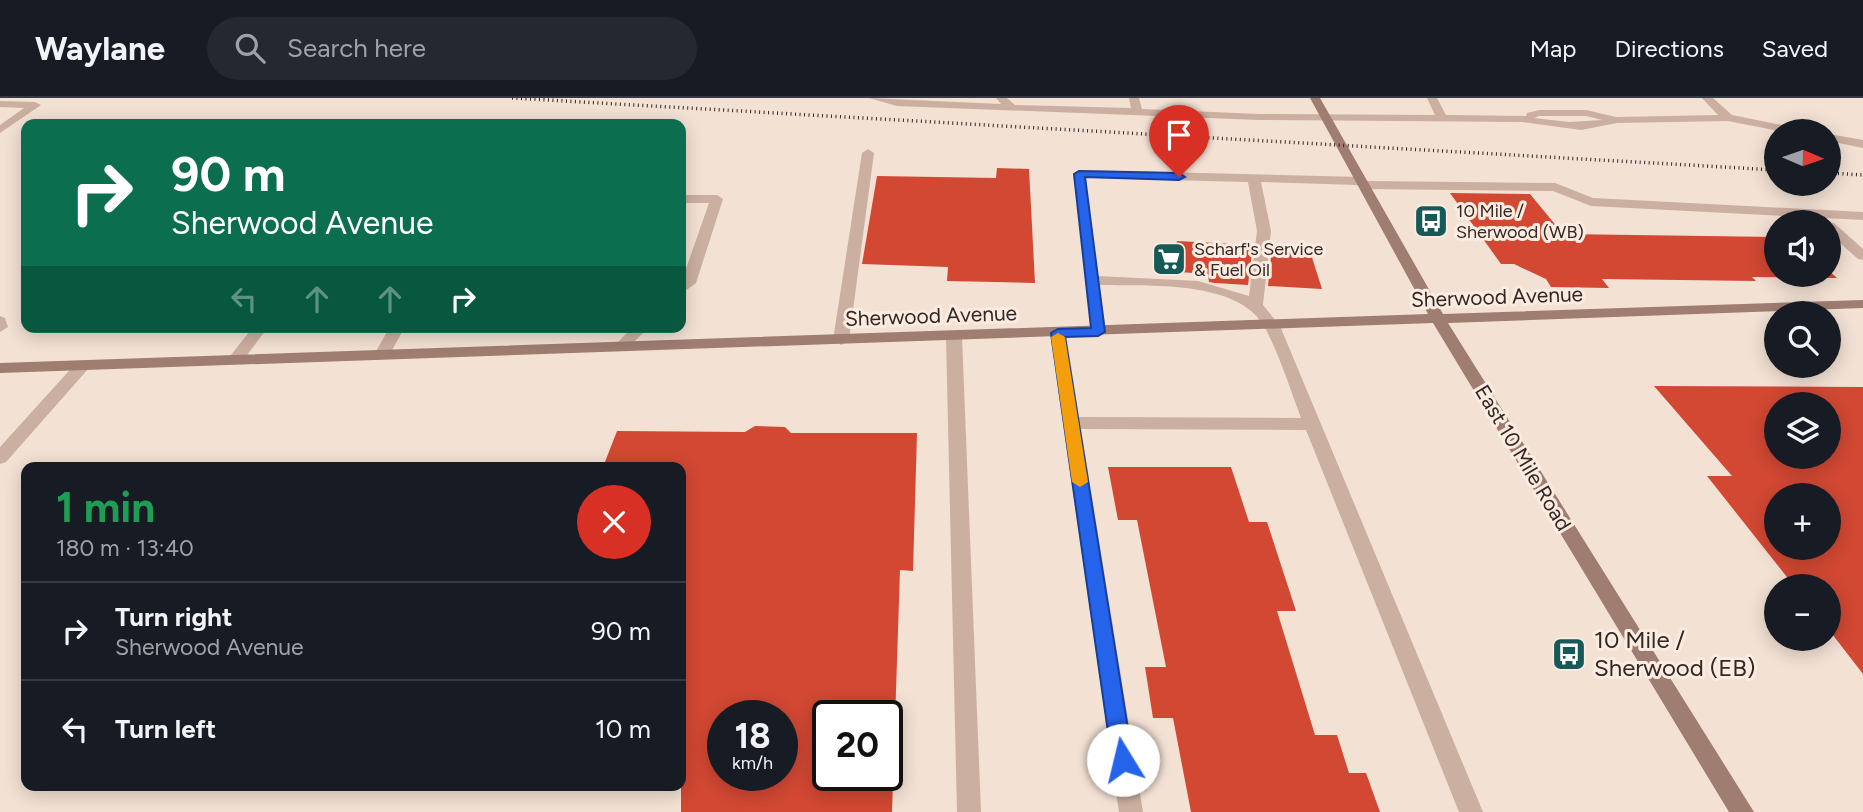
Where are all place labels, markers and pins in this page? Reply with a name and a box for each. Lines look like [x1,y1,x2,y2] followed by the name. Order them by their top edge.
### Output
[1149,105,1209,177] pin
[1456,200,1584,243] place label: 10 Mile / Sherwood (WB)
[1412,202,1450,240] bus stop icon: 10 Mile / Sherwood (WB)
[1194,238,1323,281] place label: Scharf's Service & Fuel Oil
[1150,240,1188,278] supermarket icon: Scharf's Service & Fuel Oil
[1594,625,1755,682] place label: 10 Mile / Sherwood (EB)
[1550,635,1588,673] bus stop icon: 10 Mile / Sherwood (EB)

